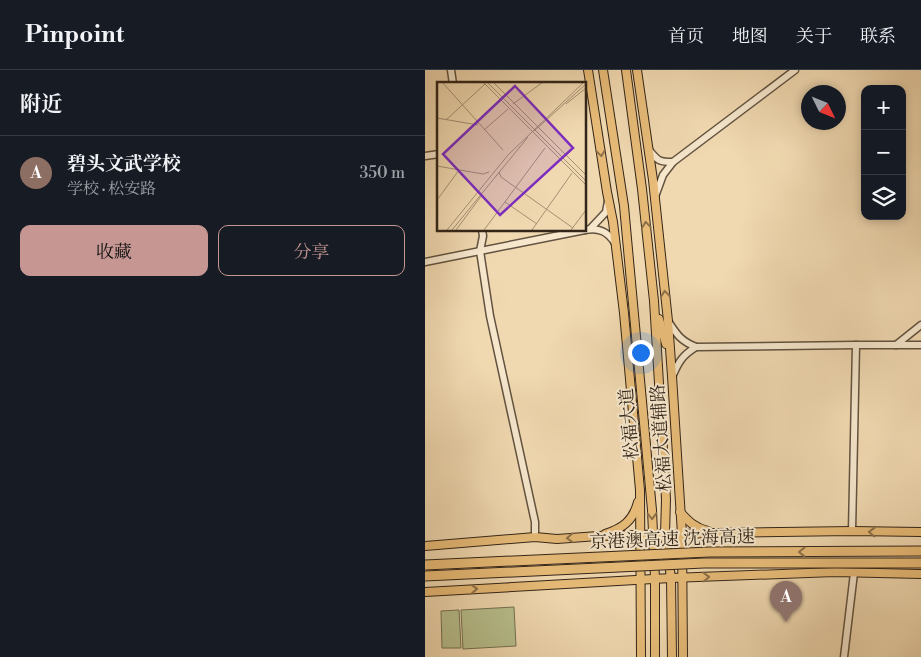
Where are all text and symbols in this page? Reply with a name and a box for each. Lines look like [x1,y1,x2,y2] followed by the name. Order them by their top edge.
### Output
[25,20,124,50] text: Pinpoint
[668,25,704,48] text: 首页
[732,25,768,48] text: 地图
[796,25,832,48] text: 关于
[860,25,896,48] text: 联系
[437,82,586,231] inset map
[801,85,846,130] north arrow
[861,85,906,220] map controls
[861,85,906,130] button: +
[20,92,62,118] text: 附近
[861,130,906,175] button: −
[596,148,606,157] one-way arrow
[67,152,181,176] text: 碧头文武学校
[30,163,42,183] text: A
[359,163,405,183] text: 350 m
[861,175,906,220] button: layers
[67,179,156,199] text: 学校 · 松安路
[640,220,651,228] one-way arrow
[20,225,208,276] button: 收藏
[218,225,405,276] button: 分享
[660,290,671,298] one-way arrow
[628,340,654,366] your location
[646,383,677,493] street label: 松福大道辅路
[615,387,644,461] street label: 松福大道
[647,512,657,520] one-way arrow
[589,525,755,554] street label: 京港澳高速 沈海高速
[868,526,876,537] one-way arrow
[566,533,574,544] one-way arrow
[798,547,806,557] one-way arrow
[702,572,710,582] one-way arrow
[770,581,802,622] pin: A
[470,584,478,595] one-way arrow

